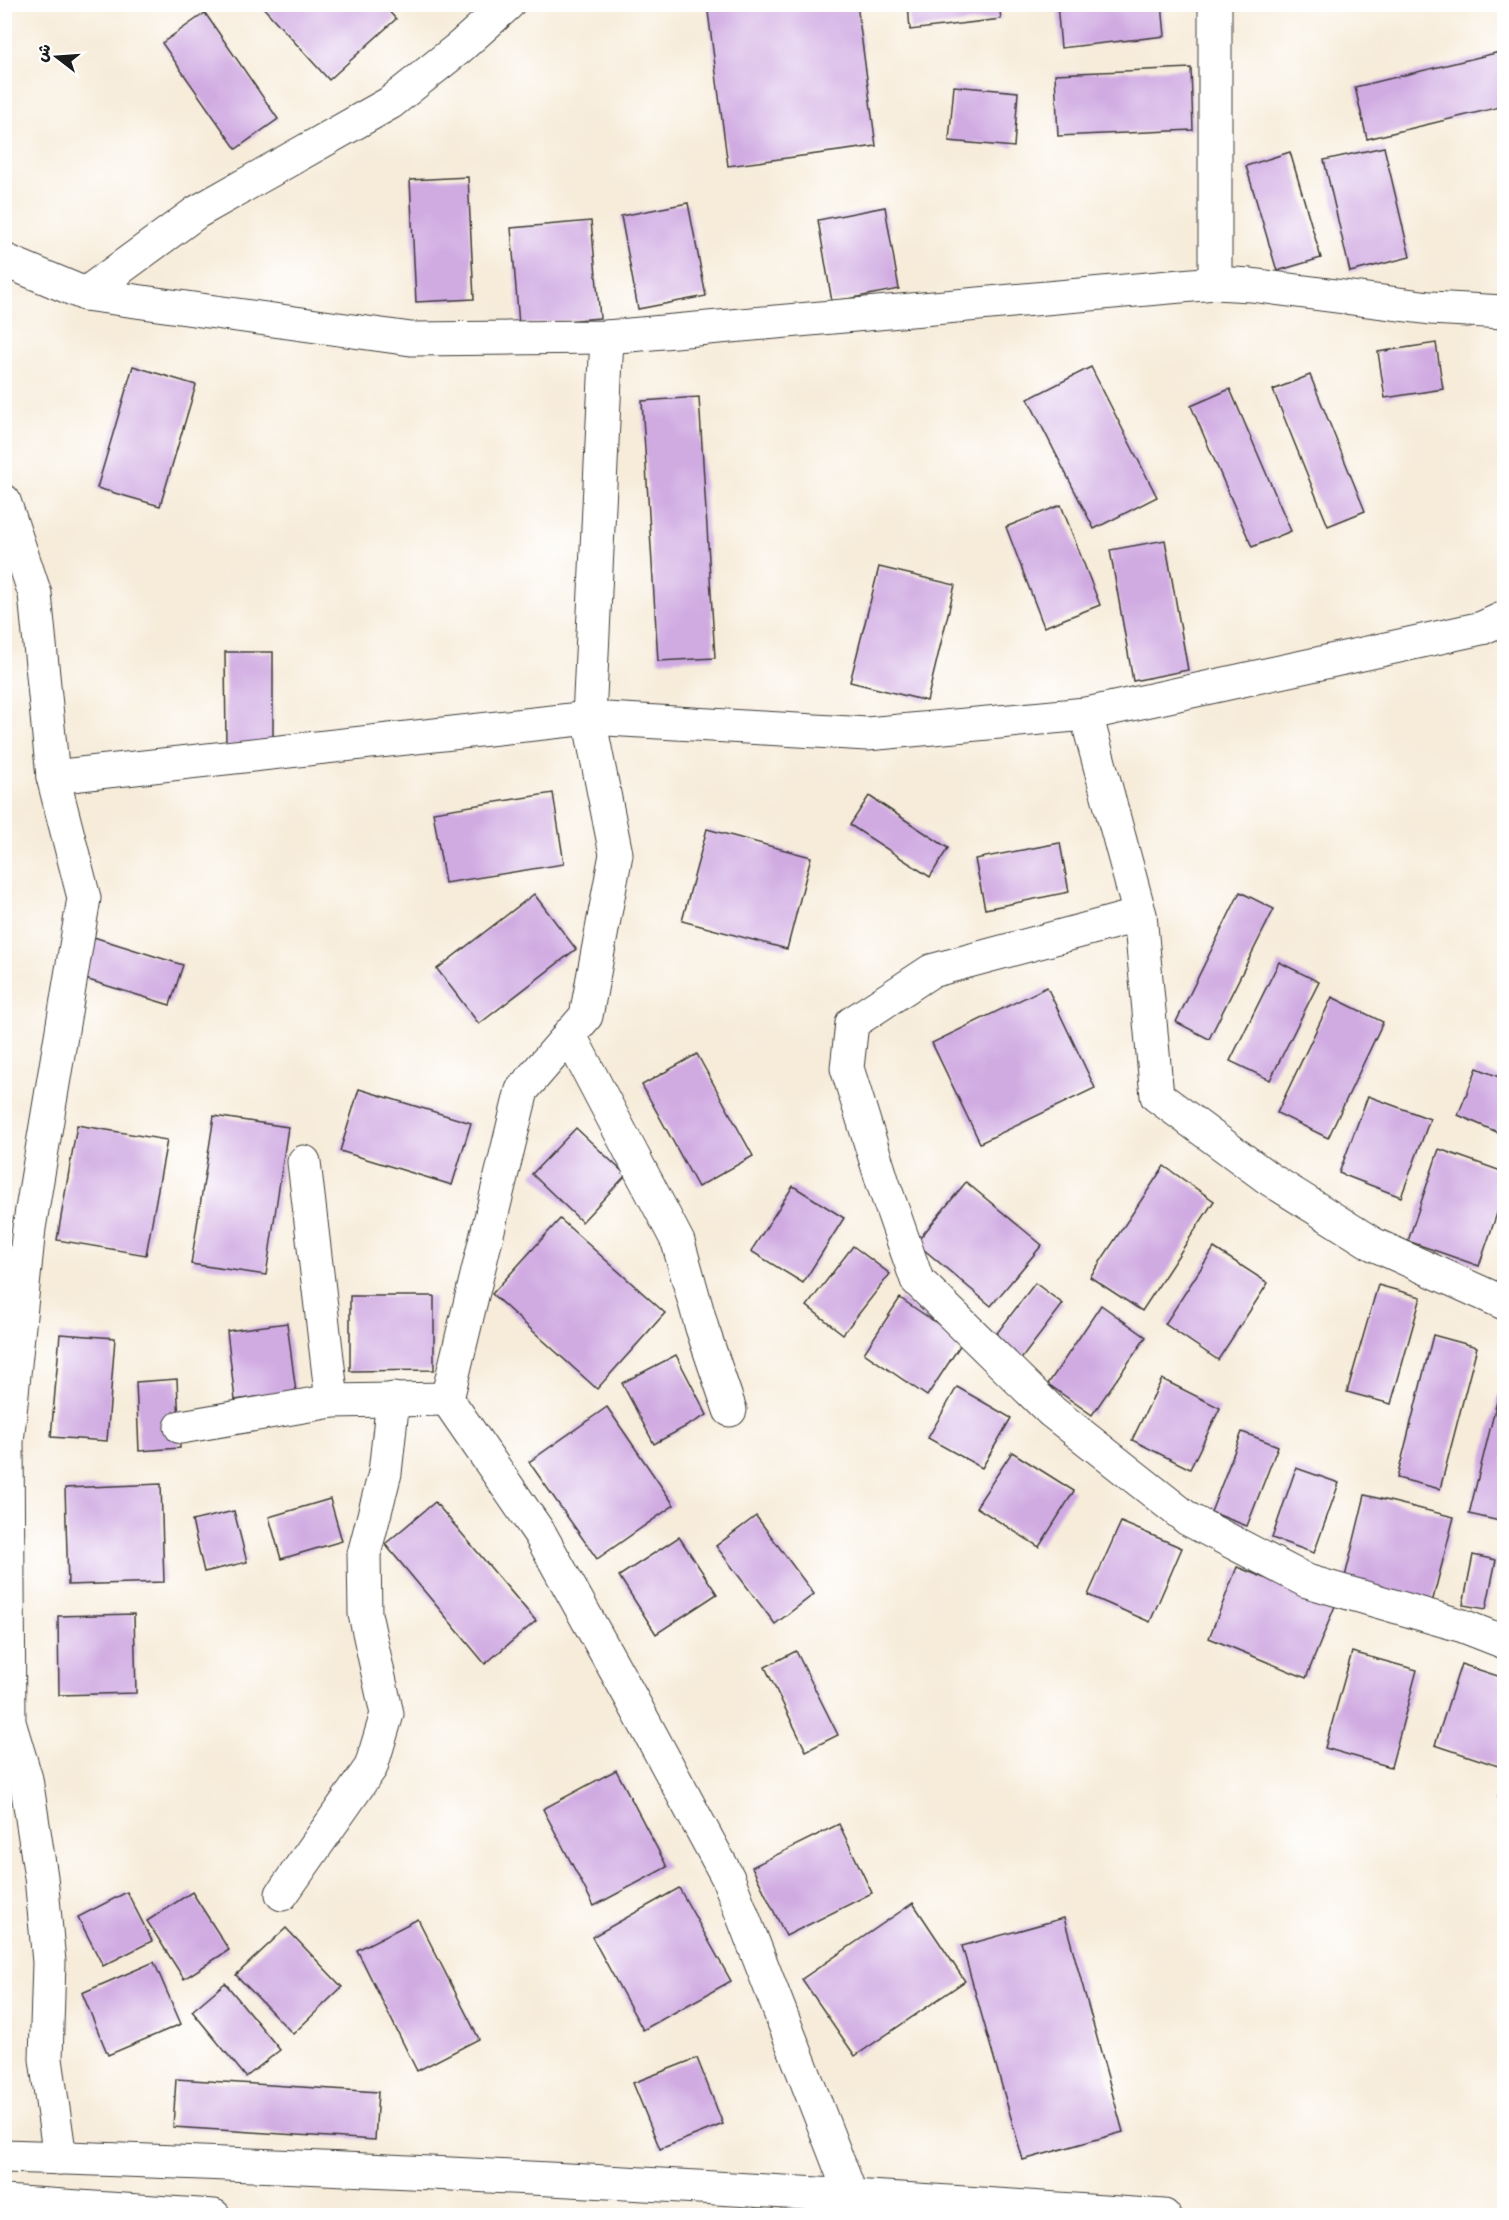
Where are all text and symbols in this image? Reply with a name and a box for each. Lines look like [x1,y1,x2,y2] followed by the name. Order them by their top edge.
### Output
[27,27,87,87] north arrow
[28,40,56,64] text: ش

